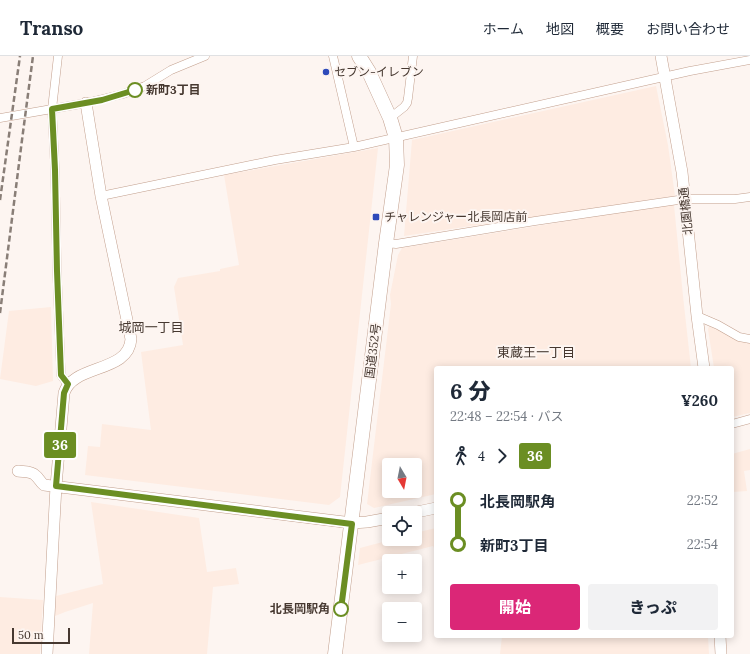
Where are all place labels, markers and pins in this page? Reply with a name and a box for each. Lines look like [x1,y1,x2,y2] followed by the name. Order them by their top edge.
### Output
[334,64,424,79] place label: セブン-イレブン
[321,67,331,77] marker: セブン-イレブン
[127,82,143,98] marker: 新町3丁目
[146,82,201,97] place label: 新町3丁目
[384,209,527,224] place label: チャレンジャー北長岡店前
[371,212,381,222] marker: チャレンジャー北長岡店前
[270,601,330,616] place label: 北長岡駅角
[333,601,349,617] marker: 北長岡駅角

